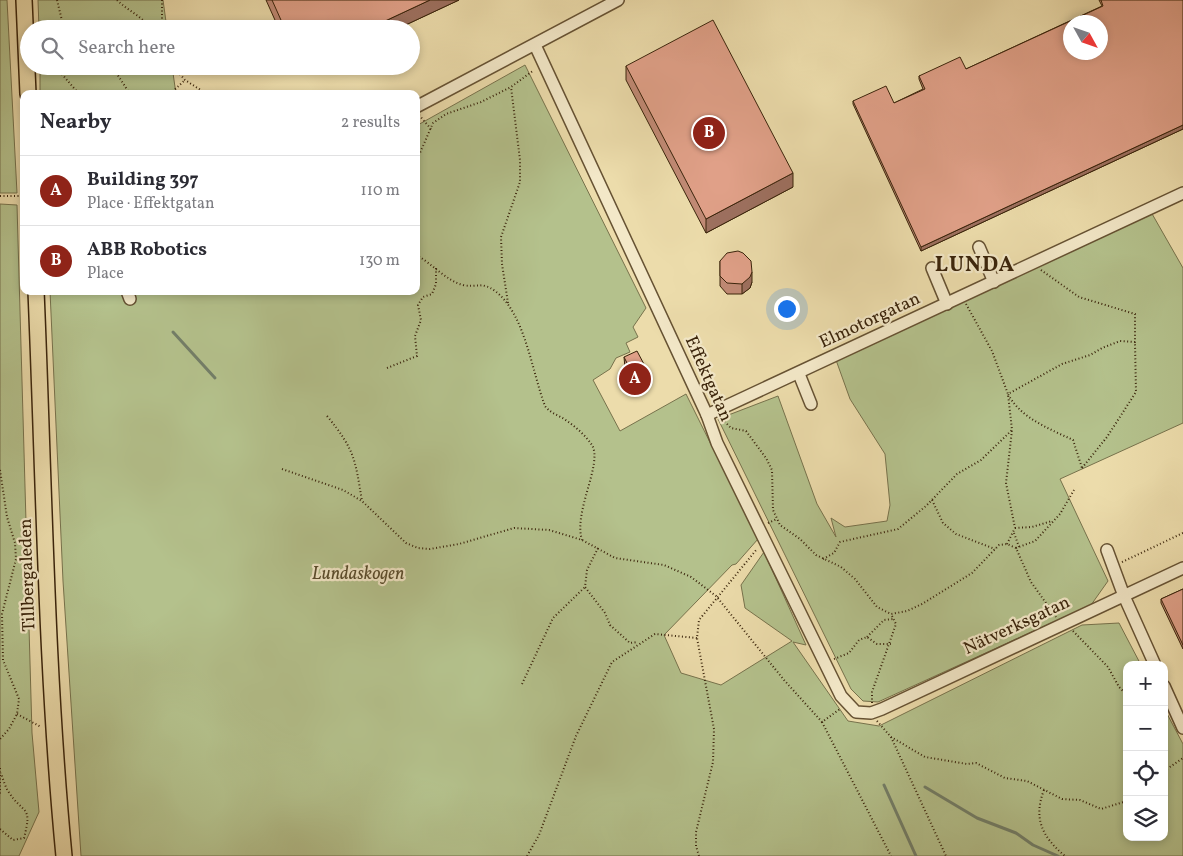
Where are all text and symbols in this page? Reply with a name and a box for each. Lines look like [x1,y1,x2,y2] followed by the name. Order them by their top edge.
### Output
[1063,15,1108,60] north arrow
[20,20,420,75] search box
[38,34,66,62] icon: search
[78,35,175,61] text: Search here
[40,108,111,137] text: Nearby
[341,112,400,134] text: 2 results
[693,114,725,152] pin: B
[87,167,199,193] text: Building 397
[50,180,62,202] text: A
[361,180,400,202] text: 110 m
[87,193,215,215] text: Place · Effektgatan
[87,237,207,263] text: ABB Robotics
[51,250,61,272] text: B
[359,250,400,272] text: 130 m
[935,250,1015,281] district label: LUNDA
[87,263,124,285] text: Place
[815,287,925,355] street label: Elmotorgatan
[774,296,800,322] your location
[678,332,738,426] street label: Effektgatan
[619,360,651,398] pin: A
[14,518,42,632] street label: Tillbergaleden
[312,562,404,587] park label: Lundaskogen
[960,590,1075,662] street label: Nätverksgatan
[1123,661,1168,841] map controls
[1123,661,1168,706] button: +
[1123,706,1168,751] button: −
[1123,751,1168,796] button: locate
[1123,796,1168,841] button: layers

